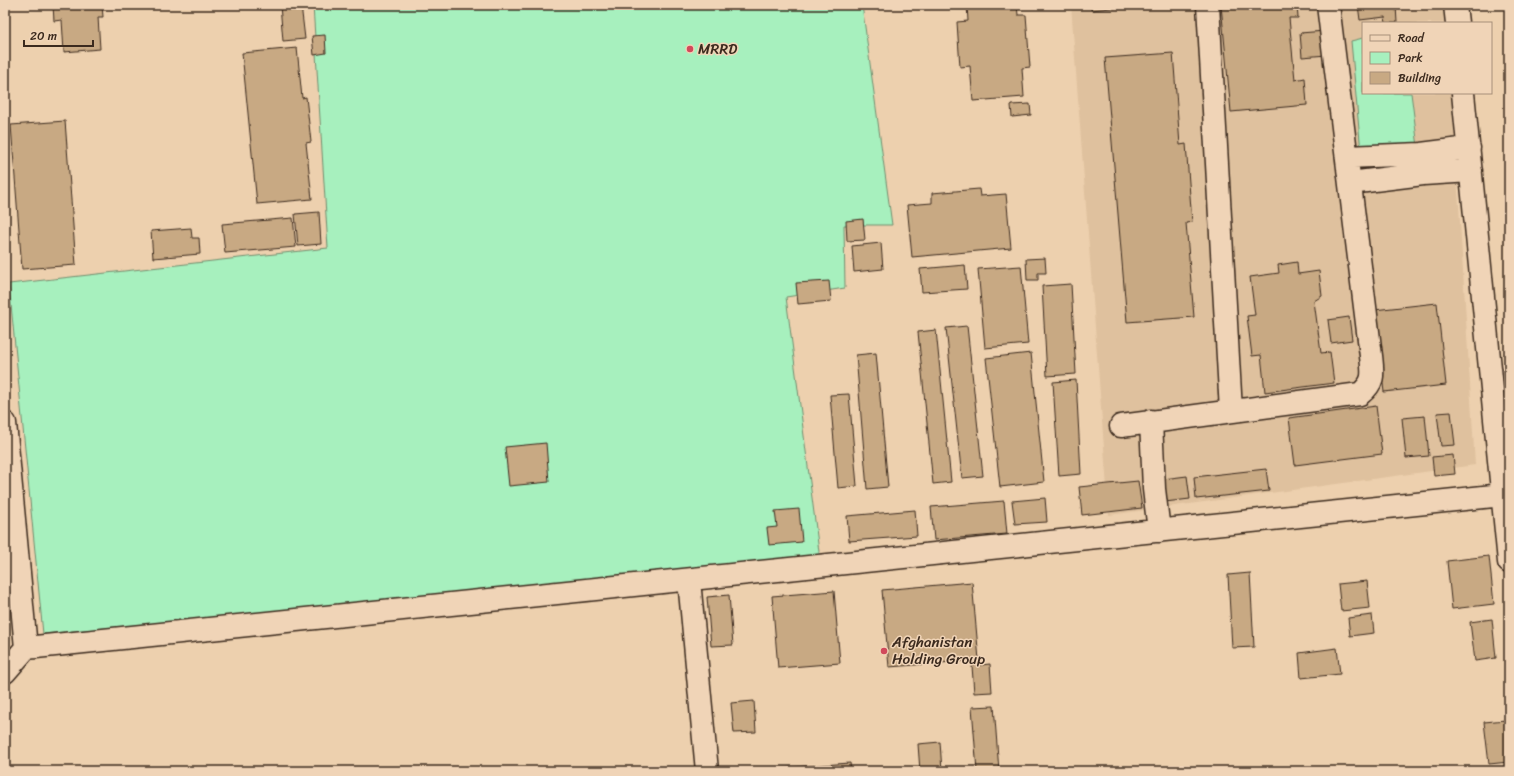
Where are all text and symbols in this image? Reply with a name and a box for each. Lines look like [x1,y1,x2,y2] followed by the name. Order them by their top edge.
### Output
[24,22,93,48] scale bar
[1362,22,1492,94] legend
[30,25,57,47] text: 20 m
[1398,27,1425,49] text: Road
[698,36,737,62] place label: MRRD
[685,44,695,54] marker: MRRD
[1398,47,1423,69] text: Park
[1398,67,1441,89] text: Building
[891,629,985,672] place label: Afghanistan Holding Group
[879,646,889,656] marker: Afghanistan Holding Group

